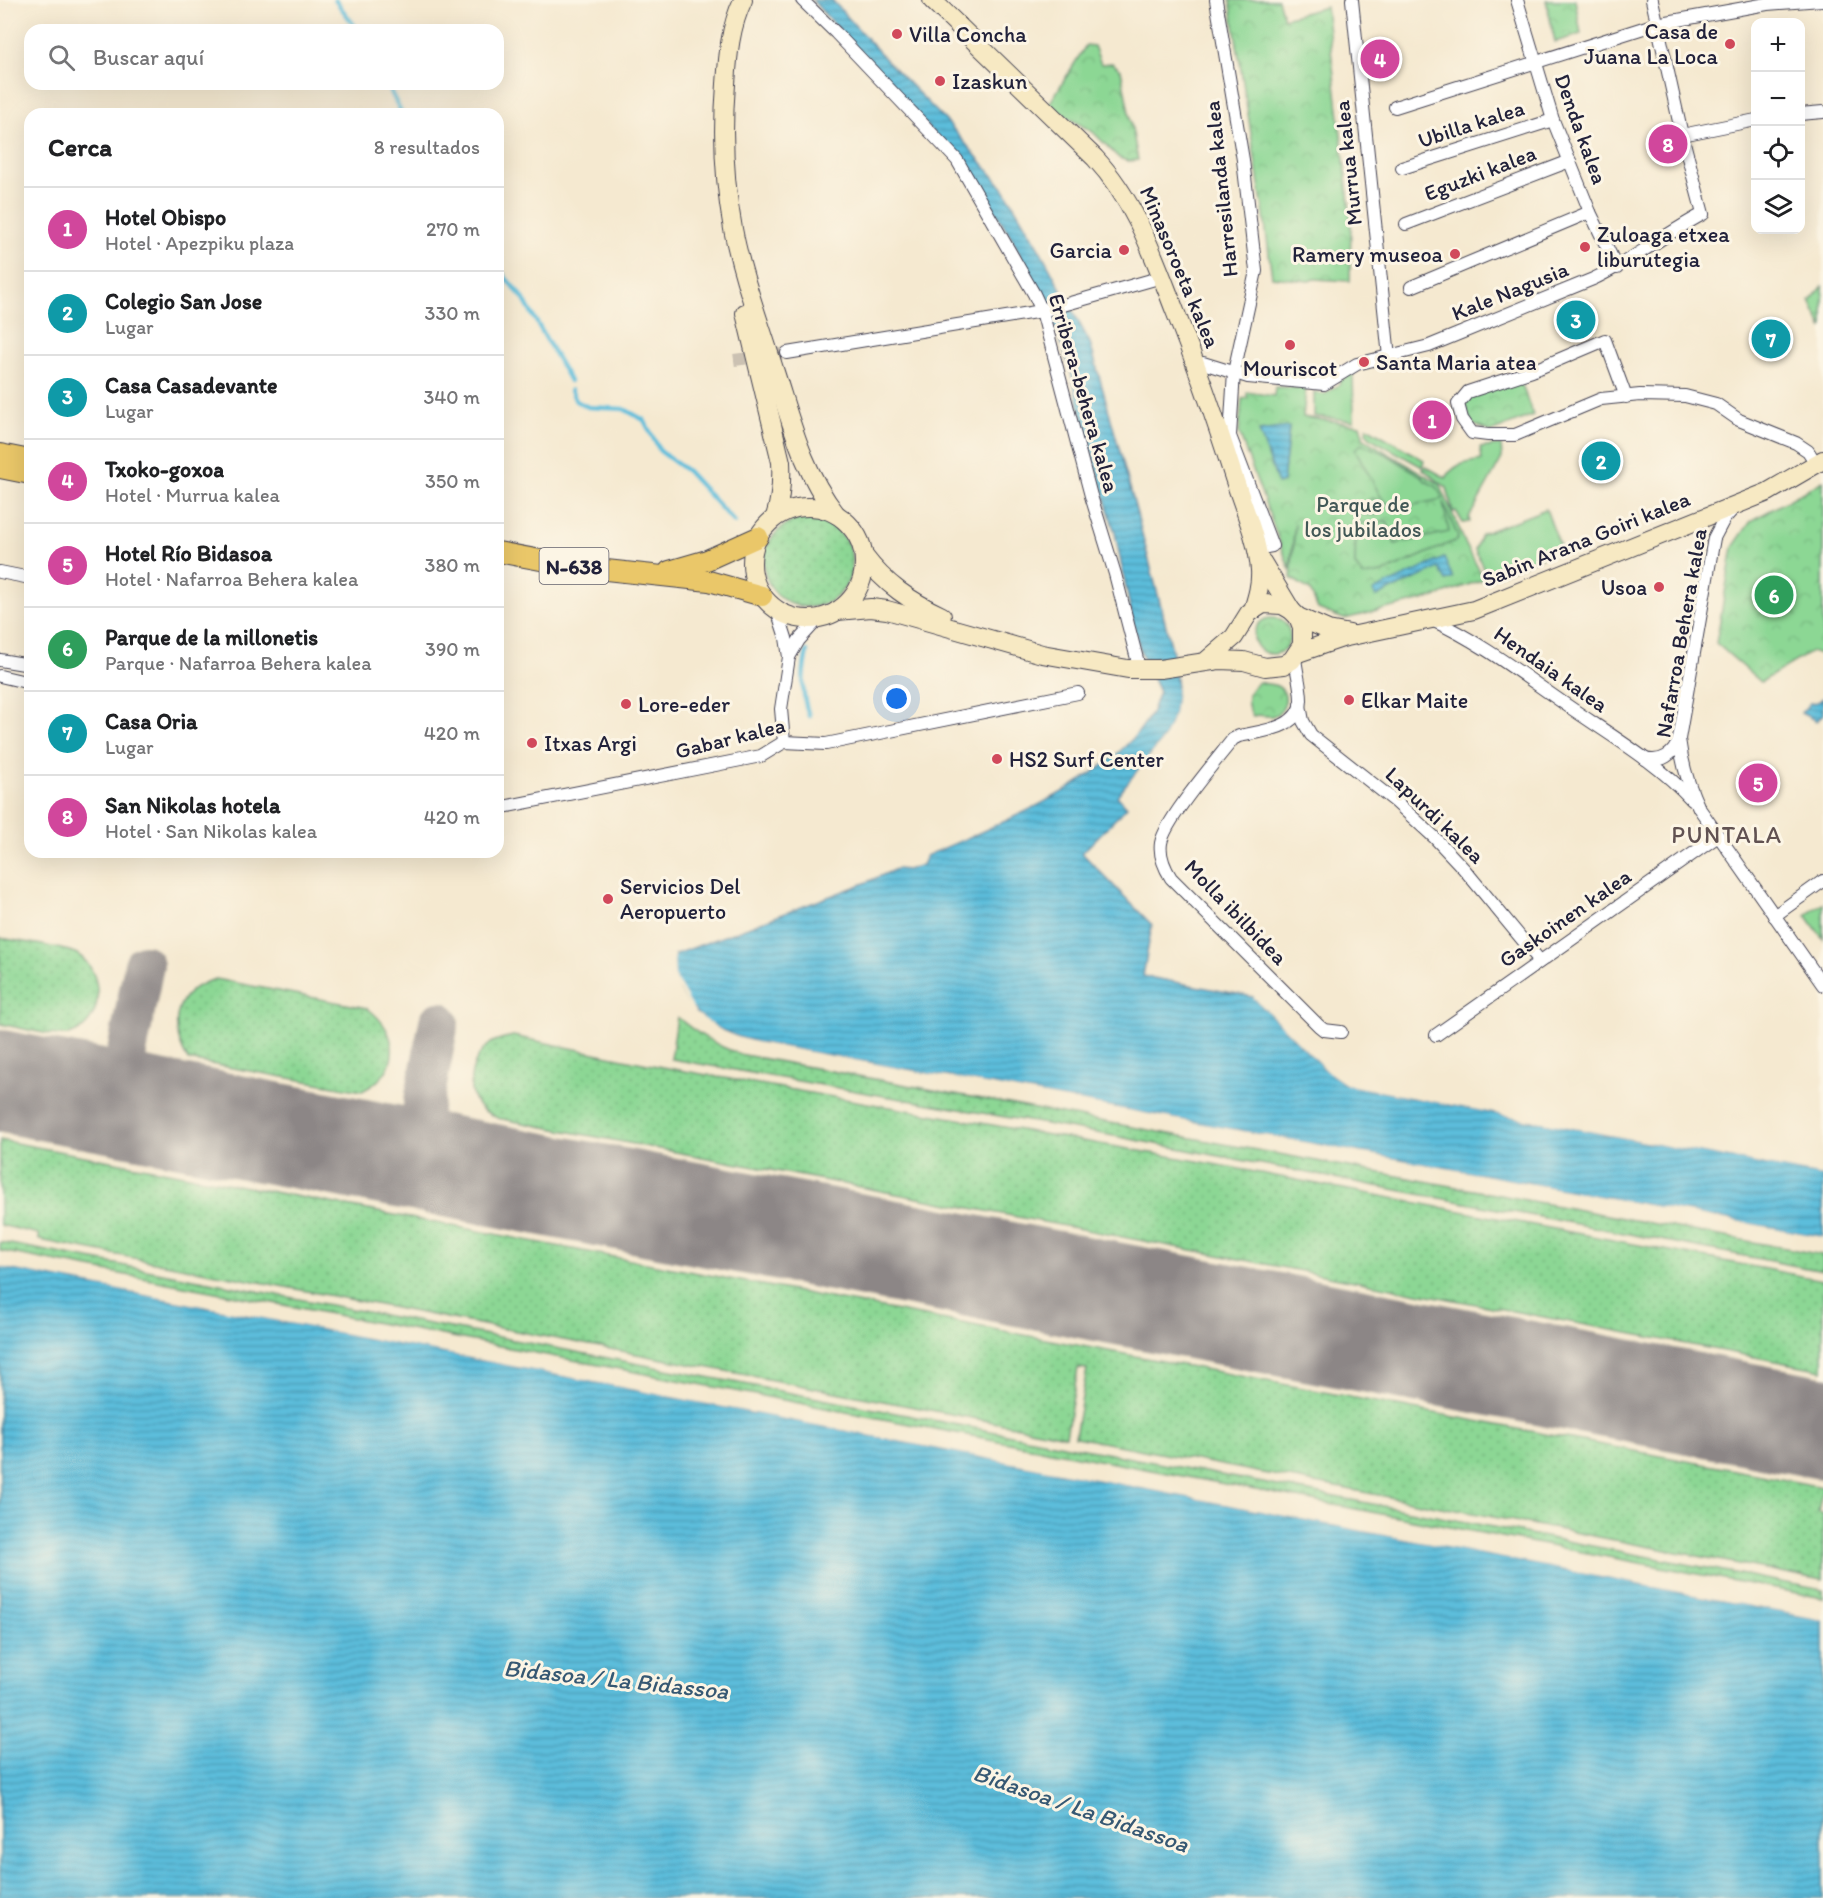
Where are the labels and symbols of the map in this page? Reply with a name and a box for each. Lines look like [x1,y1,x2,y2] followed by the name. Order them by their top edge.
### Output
[1584,18,1719,70] place label: Casa de Juana La Loca
[909,21,1027,48] place label: Villa Concha
[890,27,904,41] marker: Villa Concha
[1360,36,1400,82] pin: 4
[1723,37,1737,51] marker: Casa de Juana La Loca
[952,68,1028,95] place label: Izaskun
[1549,70,1613,188] street label: Denda kalea
[933,74,947,88] marker: Izaskun
[1414,94,1528,154] street label: Ubilla kalea
[1328,98,1368,227] street label: Murrua kalea
[1198,99,1244,279] street label: Harresilanda kalea
[1648,122,1688,166] pin: 8
[1420,139,1540,207] street label: Eguzki kalea
[1134,182,1226,352] street label: Minasoroeta kalea
[1597,221,1730,273] place label: Zuloaga etxea liburutegia
[1050,237,1113,264] place label: Garcia
[1578,240,1592,254] marker: Zuloaga etxea liburutegia
[1292,241,1444,268] place label: Ramery museoa
[1117,243,1131,257] marker: Garcia
[1448,247,1462,261] marker: Ramery museoa
[1448,255,1573,327] street label: Kale Nagusia
[1043,290,1125,496] street label: Erribera-behera kalea
[1556,298,1596,342] pin: 3
[1752,316,1790,362] pin: 7
[1283,338,1297,352] marker: Mouriscot
[1376,349,1537,376] place label: Santa Maria atea
[1243,355,1337,382] place label: Mouriscot
[1357,355,1371,369] marker: Santa Maria atea
[1412,398,1452,442] pin: 1
[1582,438,1620,484] pin: 2
[1478,485,1694,593] street label: Sabin Arana Goiri kalea
[1304,491,1422,543] park label: Parque de los jubilados
[1649,526,1713,740] street label: Nafarroa Behera kalea
[540,548,608,584] road number: N-638
[1754,572,1794,618] pin: 6
[1601,574,1647,601] place label: Usoa
[1652,580,1666,594] marker: Usoa
[1489,620,1614,719] street label: Hendaia kalea
[882,684,911,713] your location
[1361,687,1468,714] place label: Elkar Maite
[638,691,730,718] place label: Lore-eder
[1342,693,1356,707] marker: Elkar Maite
[619,697,633,711] marker: Lore-eder
[672,711,788,765] street label: Gabar kalea
[544,730,637,757] place label: Itxas Argi
[525,736,539,750] marker: Itxas Argi
[1009,746,1165,773] place label: HS2 Surf Center
[990,752,1004,766] marker: HS2 Surf Center
[1738,760,1778,806] pin: 5
[1380,761,1491,870] street label: Lapurdi kalea
[1671,820,1783,849] district label: PUNTALA
[1179,853,1294,971] street label: Molla ibilbidea
[1494,862,1637,974] street label: Gaskoinen kalea
[620,873,741,925] place label: Servicios Del Aeropuerto
[601,892,615,906] marker: Servicios Del Aeropuerto
[502,1653,731,1705] water label: Bidasoa / La Bidassoa
[970,1758,1193,1859] water label: Bidasoa / La Bidassoa

